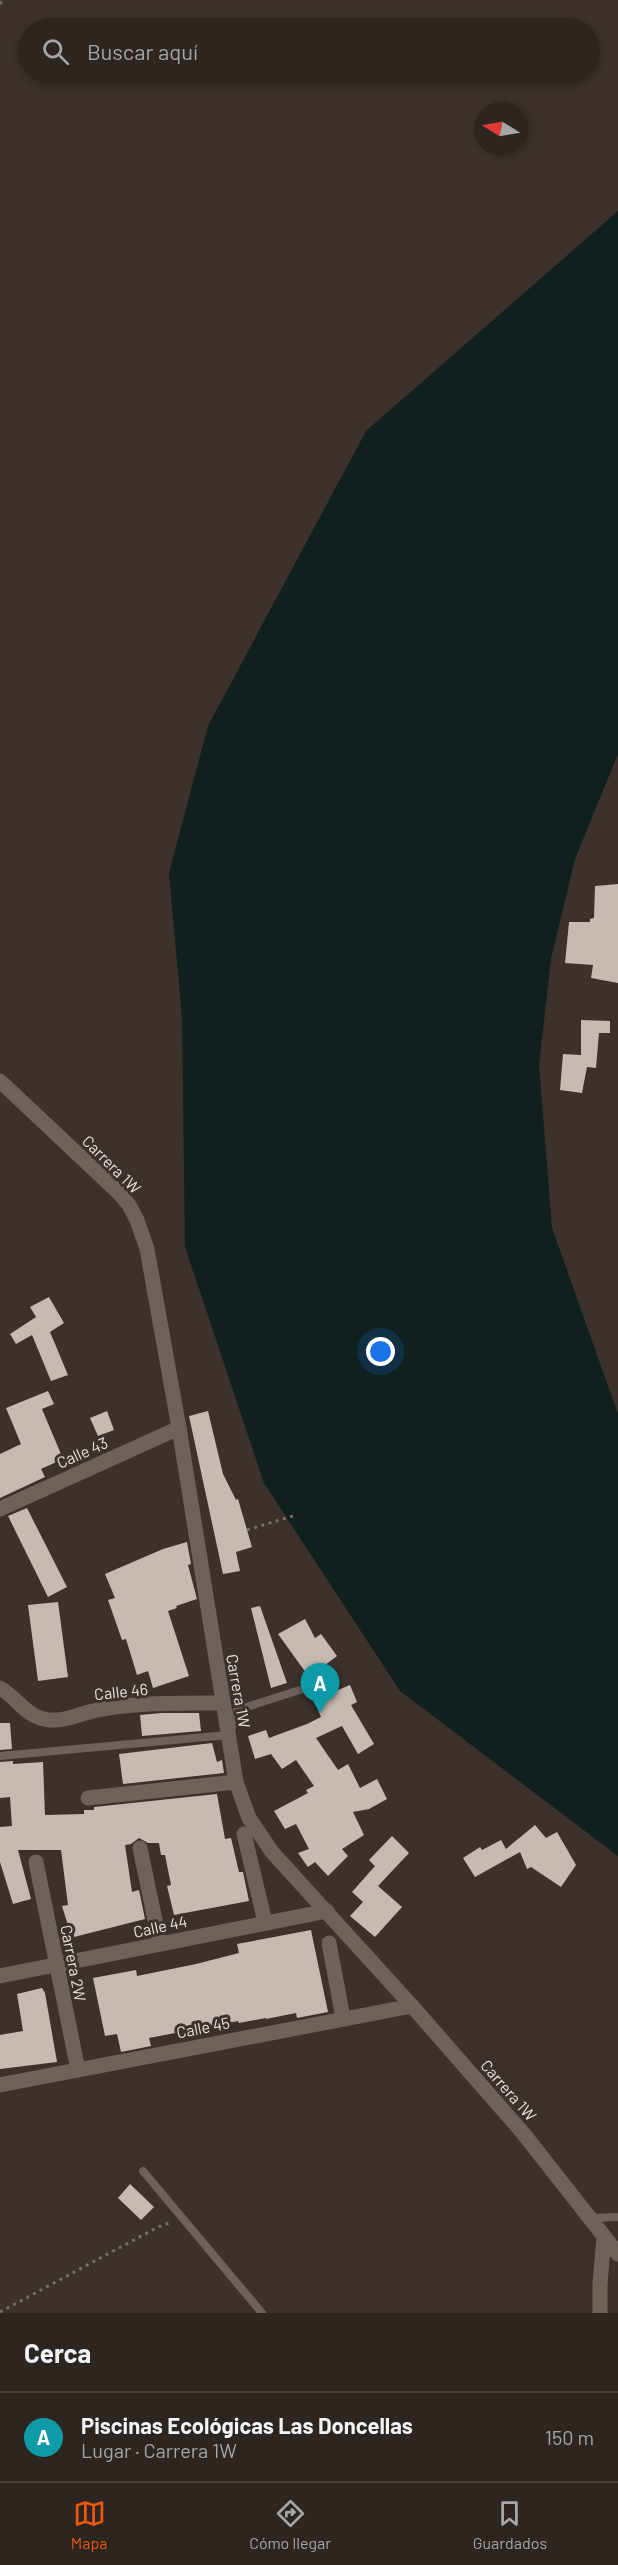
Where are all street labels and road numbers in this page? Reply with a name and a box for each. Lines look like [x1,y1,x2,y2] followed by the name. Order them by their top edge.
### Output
[79,1131,145,1197] street label: Carrera 1W
[54,1432,110,1472] street label: Calle 43
[223,1653,255,1729] street label: Carrera 1W
[93,1679,149,1703] street label: Calle 46
[131,1911,189,1941] street label: Calle 44
[57,1923,91,2003] street label: Carrera 2W
[175,2013,231,2041] street label: Calle 45
[477,2056,541,2124] street label: Carrera 1W

